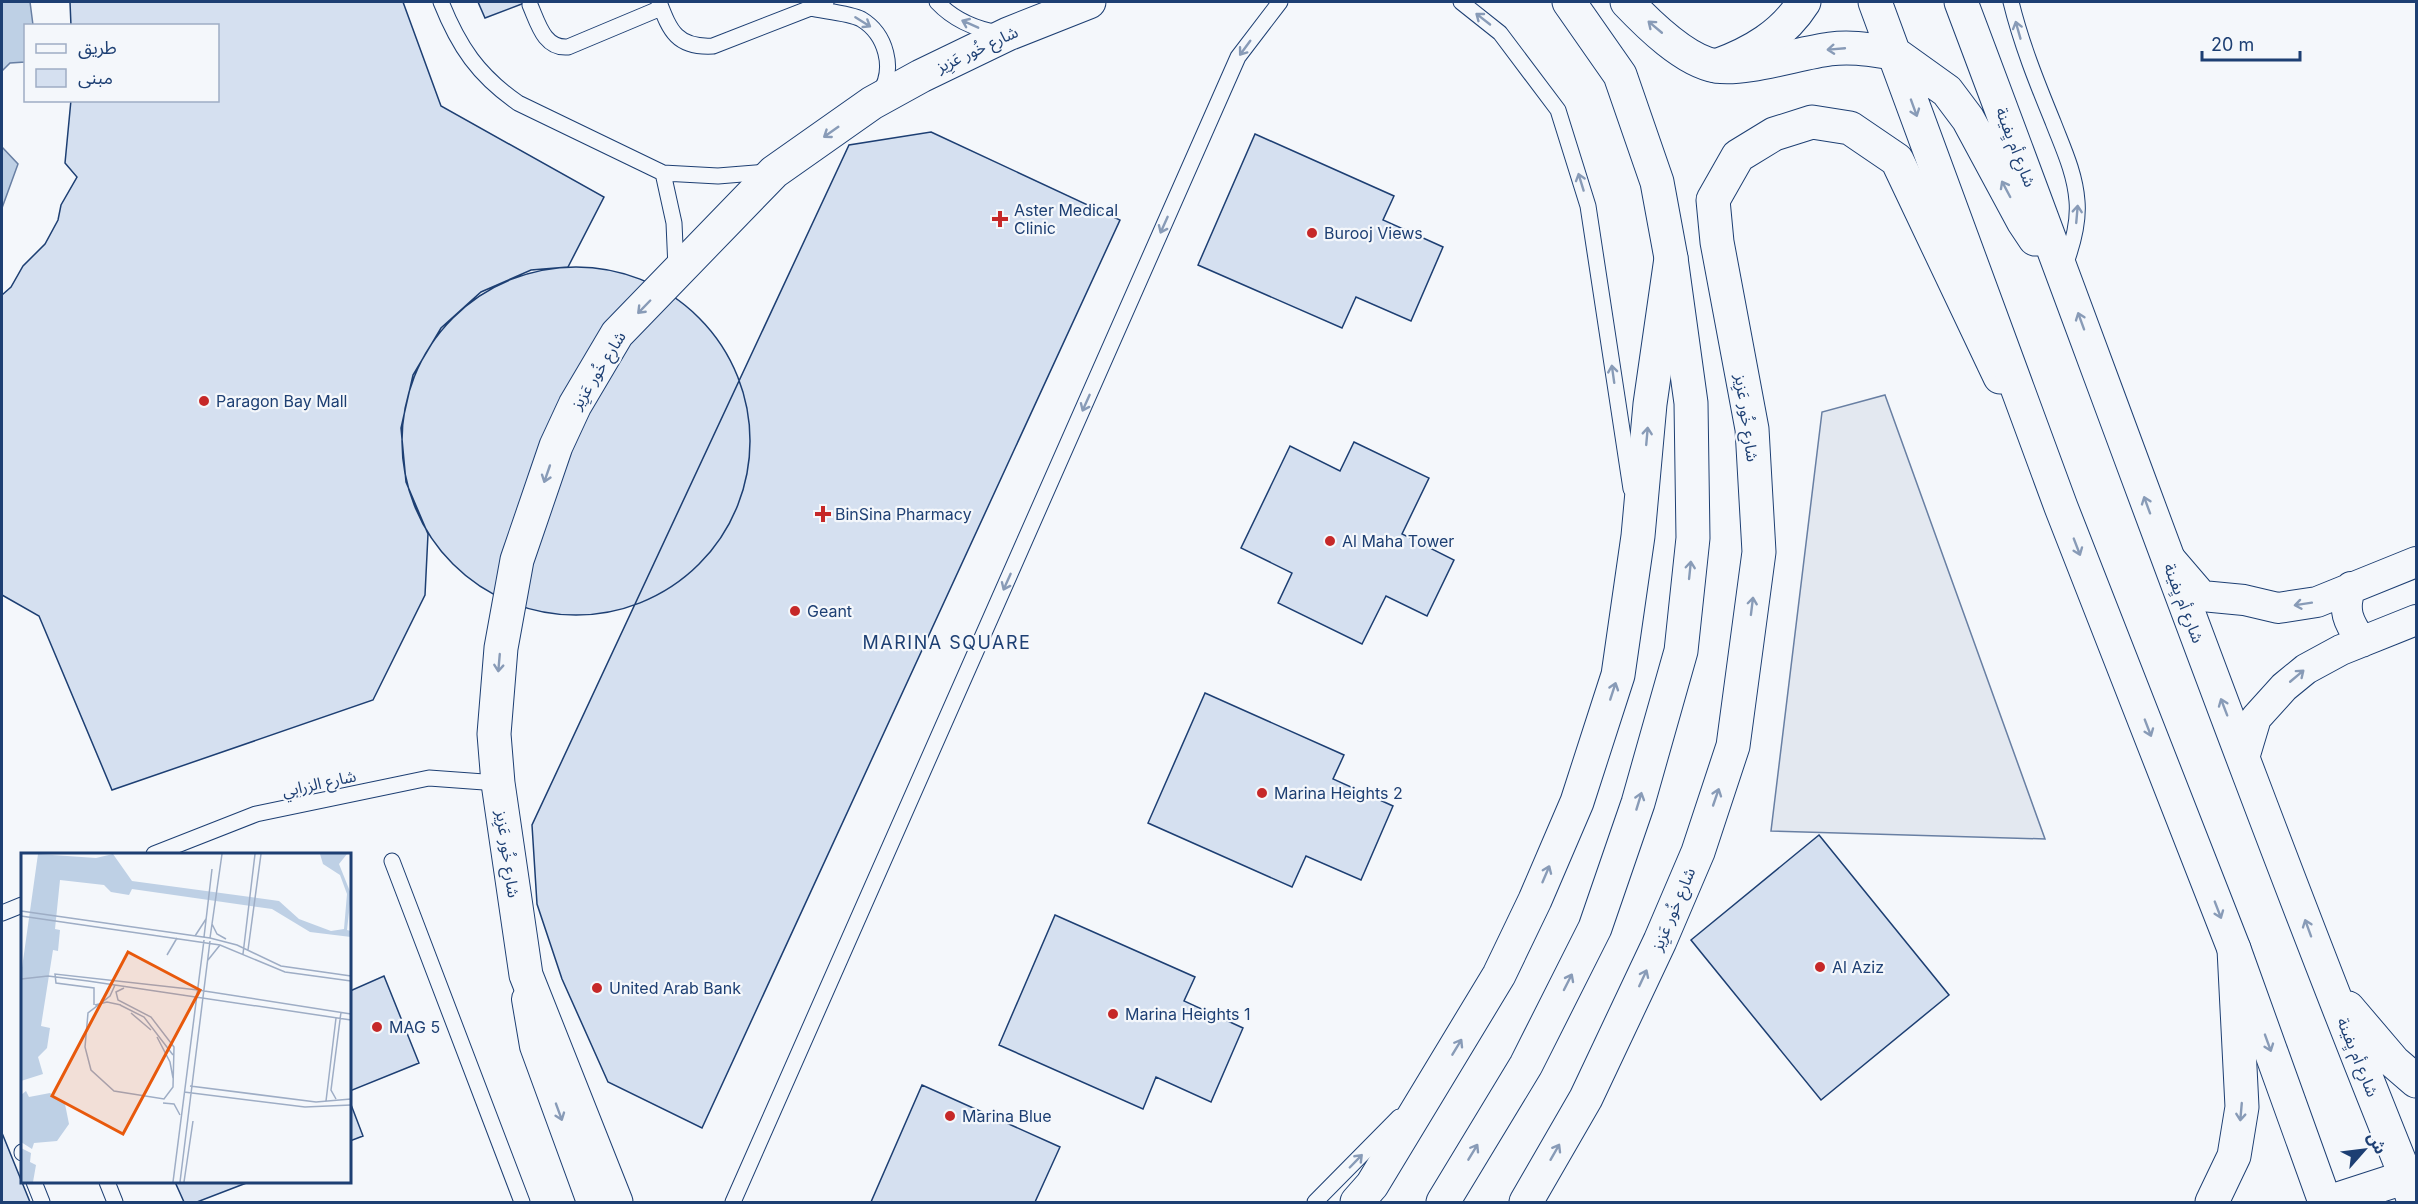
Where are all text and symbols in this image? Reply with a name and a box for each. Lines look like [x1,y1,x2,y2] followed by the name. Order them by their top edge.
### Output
[1475,12,1491,25] one-way arrow
[854,17,871,29] one-way arrow
[961,18,979,29] one-way arrow
[932,21,1022,80] street label: شارع خُور عَزِيز
[1647,21,1663,34] one-way arrow
[2012,21,2024,40] one-way arrow
[24,24,219,102] legend
[2202,24,2300,62] scale bar
[2211,34,2254,55] text: 20 m
[78,37,117,59] text: طريق
[1239,39,1251,55] one-way arrow
[1827,44,1846,55] one-way arrow
[78,67,113,89] text: مبنى
[1910,98,1921,117] one-way arrow
[1989,104,2040,191] street label: شارع أم يِفينة
[824,126,840,138] one-way arrow
[1575,173,1586,192] one-way arrow
[2000,181,2012,198] one-way arrow
[1014,200,1118,238] place label: Aster Medical Clinic
[2072,205,2083,224] one-way arrow
[991,210,1009,228] marker: Aster Medical Clinic
[1158,216,1169,234] one-way arrow
[1324,223,1423,243] place label: Burooj Views
[1305,226,1319,240] marker: Burooj Views
[636,300,651,315] one-way arrow
[2075,312,2086,331] one-way arrow
[566,327,632,415] street label: شارع خُور عَزِيز
[1608,365,1619,385] one-way arrow
[1728,372,1763,463] street label: شارع خُور عَزِيز
[216,391,347,411] place label: Paragon Bay Mall
[197,394,211,408] marker: Paragon Bay Mall
[1080,394,1091,412] one-way arrow
[1642,427,1653,446] one-way arrow
[540,464,551,483] one-way arrow
[2141,496,2152,514] one-way arrow
[835,504,972,524] place label: BinSina Pharmacy
[816,507,830,521] marker: BinSina Pharmacy
[1342,531,1454,551] place label: Al Maha Tower
[1323,534,1337,548] marker: Al Maha Tower
[2072,537,2083,555] one-way arrow
[2157,560,2208,647] street label: شارع أم يِفينة
[1685,561,1696,581] one-way arrow
[1001,572,1012,591] one-way arrow
[1746,597,1757,617] one-way arrow
[2293,598,2313,609] one-way arrow
[807,601,852,621] place label: Geant
[788,604,802,618] marker: Geant
[863,632,1031,653] district label: MARINA SQUARE
[494,652,505,672] one-way arrow
[2289,670,2305,683] one-way arrow
[1608,682,1619,701] one-way arrow
[2218,698,2229,716] one-way arrow
[2143,719,2154,737] one-way arrow
[280,765,359,804] street label: شارع الزرابي
[1274,783,1403,803] place label: Marina Heights 2
[1255,786,1269,800] marker: Marina Heights 2
[1712,788,1723,807] one-way arrow
[1634,792,1645,811] one-way arrow
[489,808,524,899] street label: شارع خُور عَزِيز
[21,853,351,1183] inset map
[1646,865,1702,956] street label: شارع خُور عَزِيز
[1541,866,1552,884] one-way arrow
[2214,900,2225,919] one-way arrow
[2301,919,2312,938] one-way arrow
[1832,957,1884,977] place label: Al Aziz
[1813,960,1827,974] marker: Al Aziz
[1637,969,1649,987] one-way arrow
[1562,974,1574,992] one-way arrow
[609,978,741,998] place label: United Arab Bank
[590,981,604,995] marker: United Arab Bank
[1125,1004,1250,1024] place label: Marina Heights 1
[1106,1007,1120,1021] marker: Marina Heights 1
[2330,1014,2383,1101] street label: شارع أم يِفينة
[389,1017,440,1037] place label: MAG 5
[370,1020,384,1034] marker: MAG 5
[2263,1033,2274,1052] one-way arrow
[1451,1039,1463,1056] one-way arrow
[2235,1101,2246,1121] one-way arrow
[554,1102,565,1121] one-way arrow
[962,1106,1052,1126] place label: Marina Blue
[943,1109,957,1123] marker: Marina Blue
[2334,1120,2394,1180] north arrow
[2363,1129,2391,1157] text: ش
[1467,1144,1479,1161] one-way arrow
[1550,1144,1562,1161] one-way arrow
[1349,1153,1364,1168] one-way arrow

